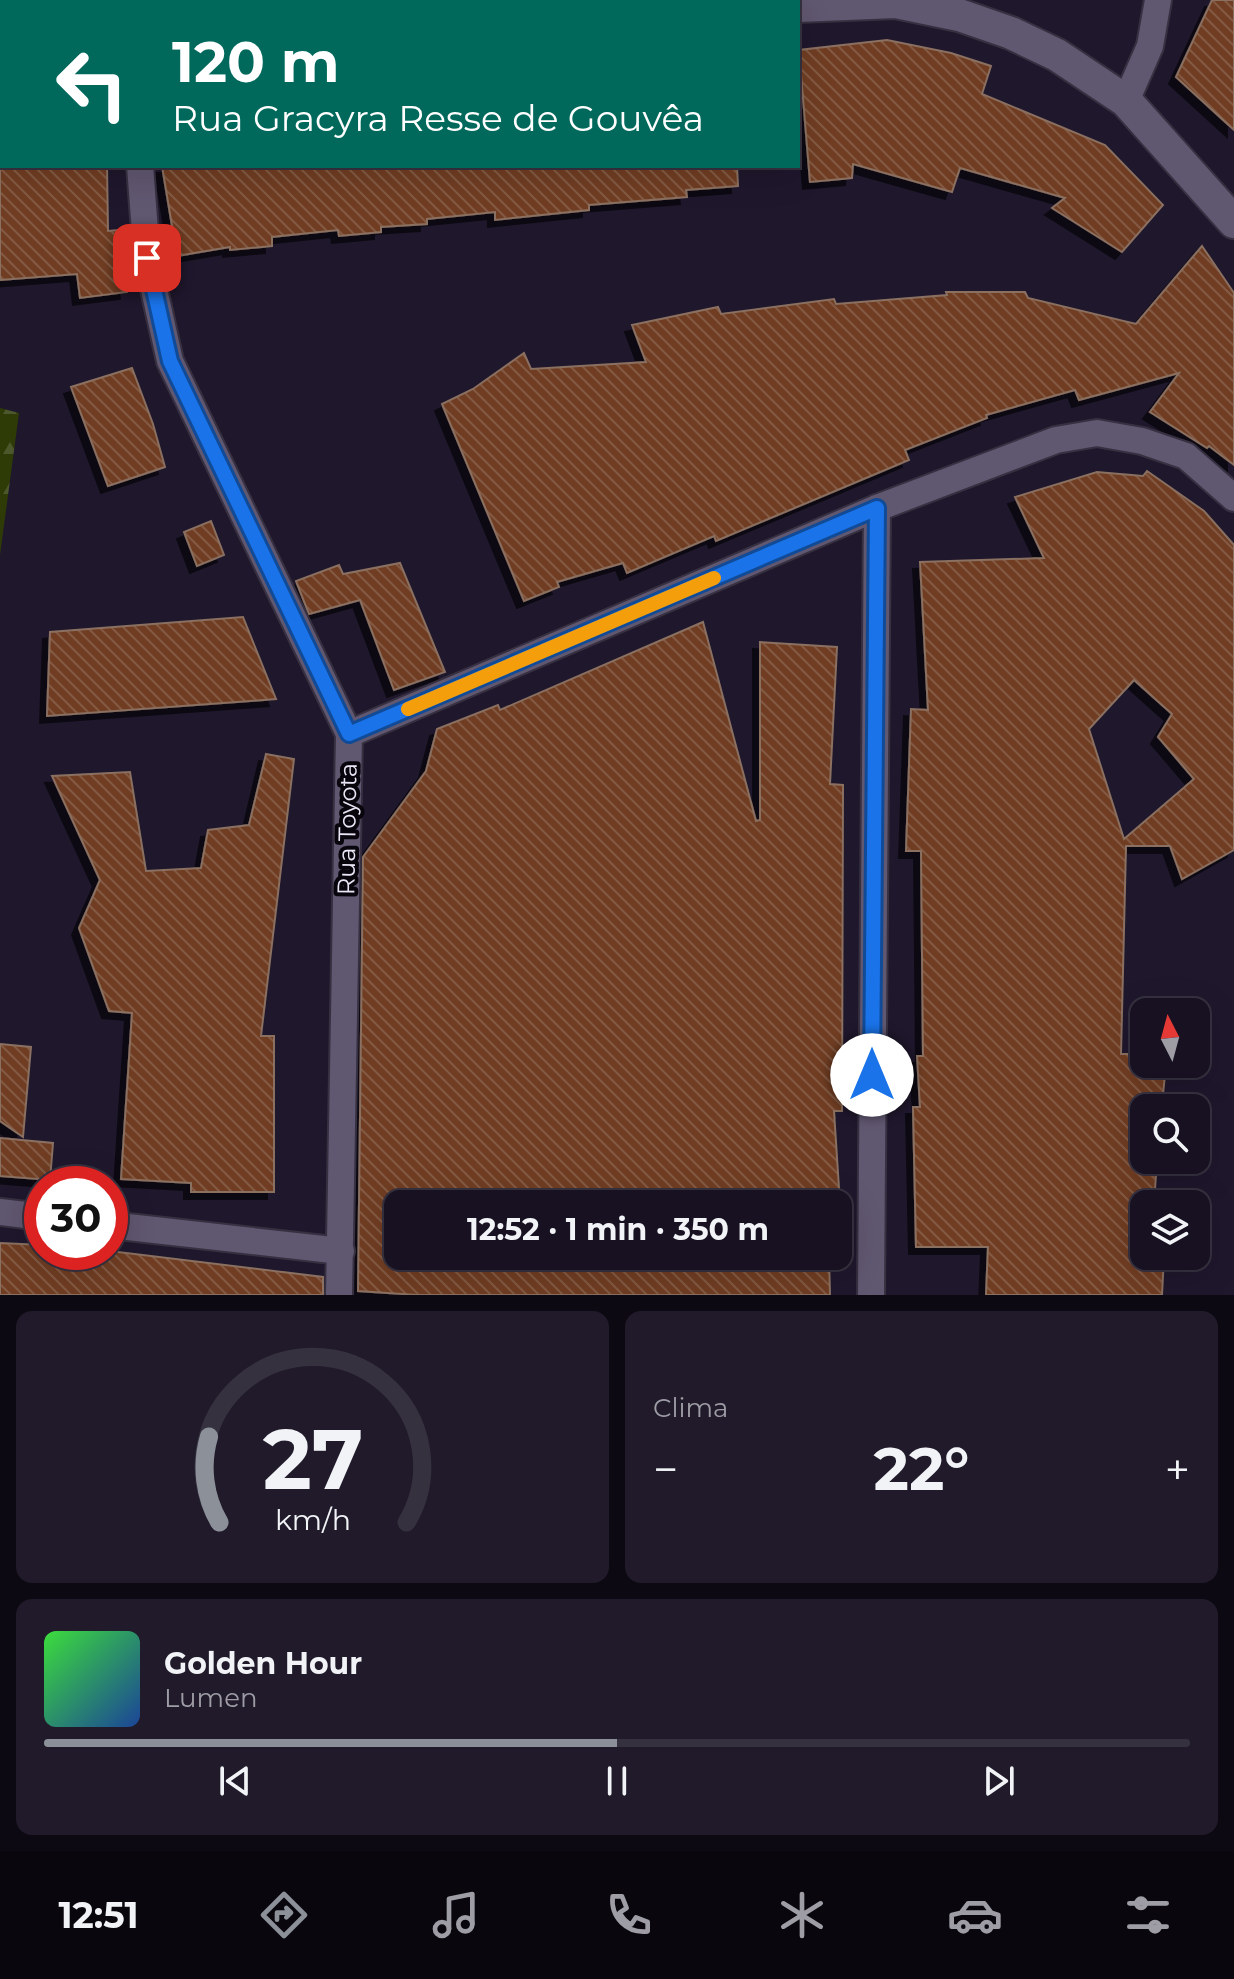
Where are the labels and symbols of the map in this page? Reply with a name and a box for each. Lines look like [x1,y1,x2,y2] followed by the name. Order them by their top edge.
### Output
[113,224,181,292] pin
[331,763,363,895] street label: Rua Toyota
[1130,998,1210,1078] north arrow
[830,1033,914,1117] position arrow
[24,1166,128,1270] speed limit sign: 30

